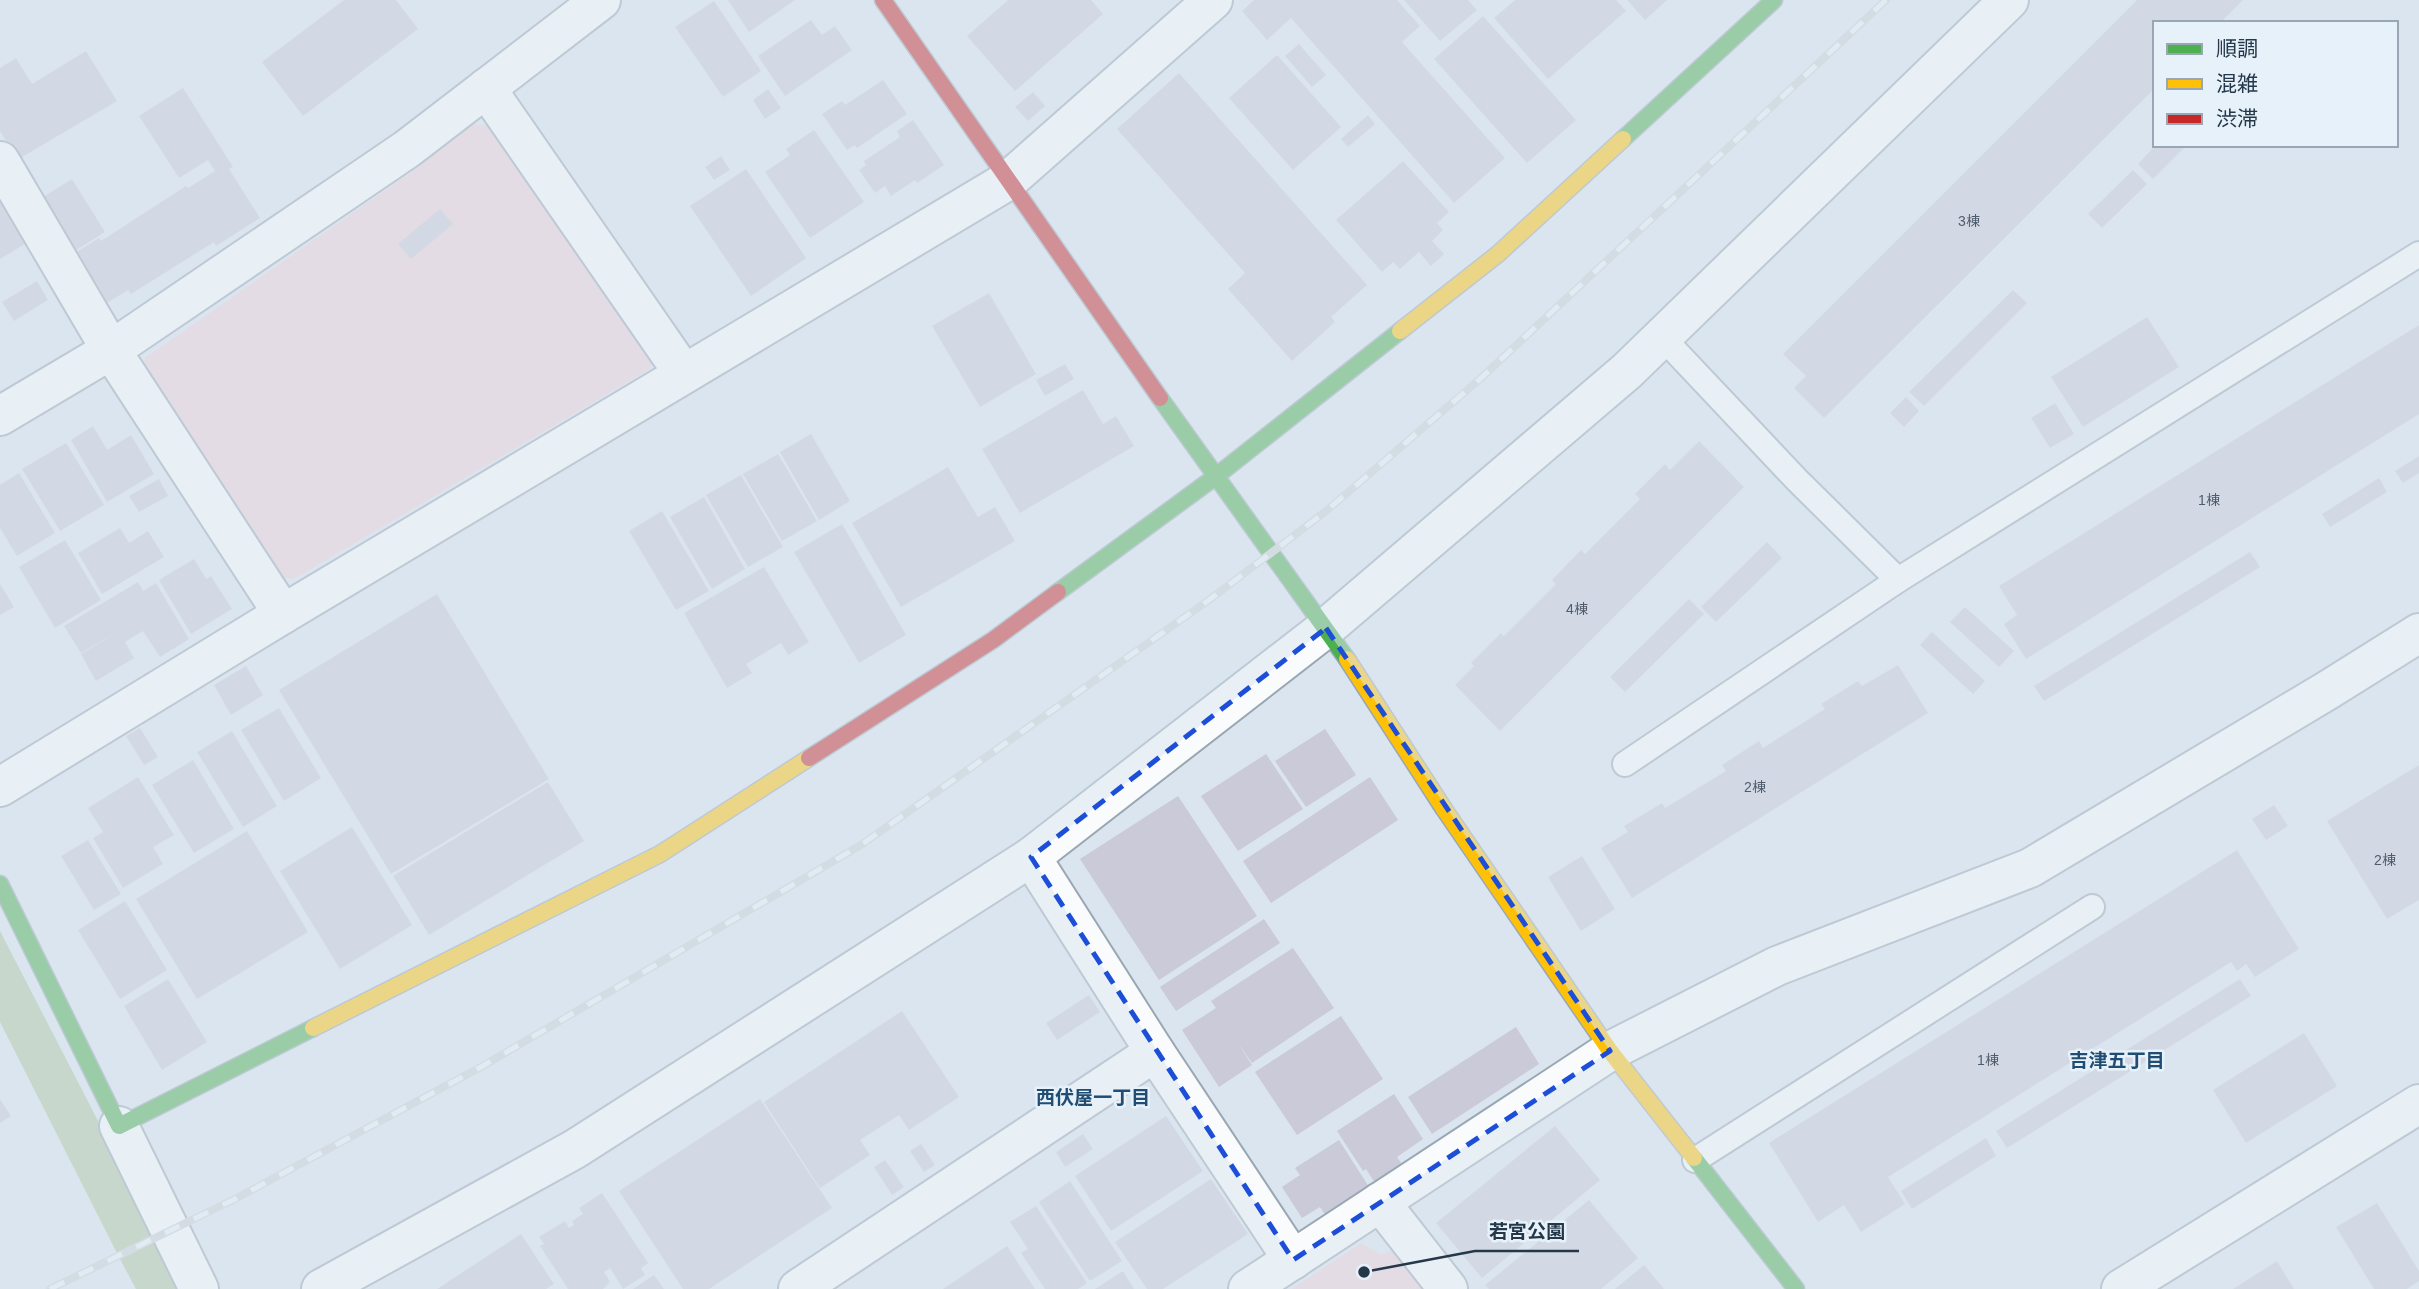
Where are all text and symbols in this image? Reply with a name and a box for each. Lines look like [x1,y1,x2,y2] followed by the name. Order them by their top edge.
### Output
[2153,21,2398,147] legend
[2216,37,2258,60] text: 順調
[2216,72,2258,95] text: 混雑
[2216,107,2258,130] text: 渋滞
[1958,213,1980,229] house number: 3棟
[2198,492,2220,508] house number: 1棟
[1566,601,1588,617] house number: 4棟
[1744,779,1766,795] house number: 2棟
[2374,852,2396,868] house number: 2棟
[2069,1050,2165,1071] district label: 吉津五丁目
[1977,1052,1999,1068] house number: 1棟
[1036,1087,1150,1108] district label: 西伏屋一丁目
[1475,1211,1579,1251] callout: 若宮公園
[1489,1221,1565,1242] text: 若宮公園

